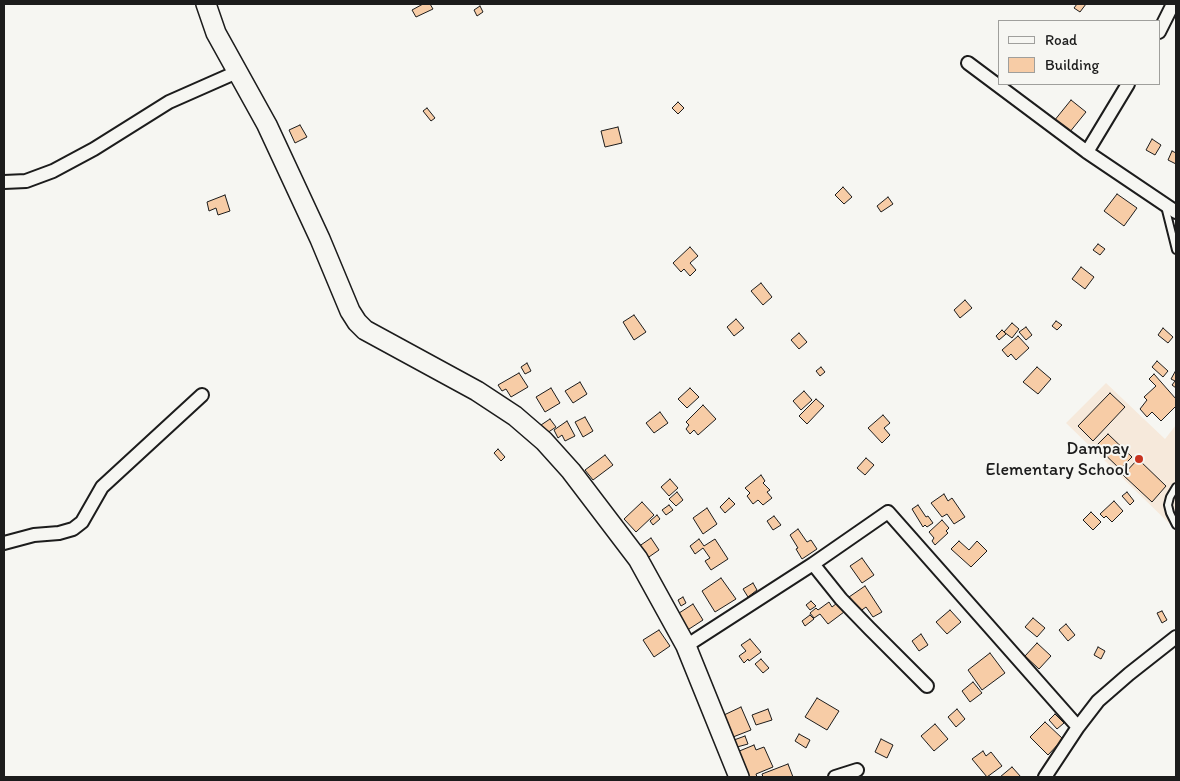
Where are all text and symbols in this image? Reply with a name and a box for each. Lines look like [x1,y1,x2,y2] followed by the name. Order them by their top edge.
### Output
[998,20,1160,85] legend
[1045,31,1077,49] text: Road
[1045,56,1099,74] text: Building
[985,438,1129,480] place label: Dampay Elementary School
[1133,453,1145,465] marker: Dampay Elementary School

